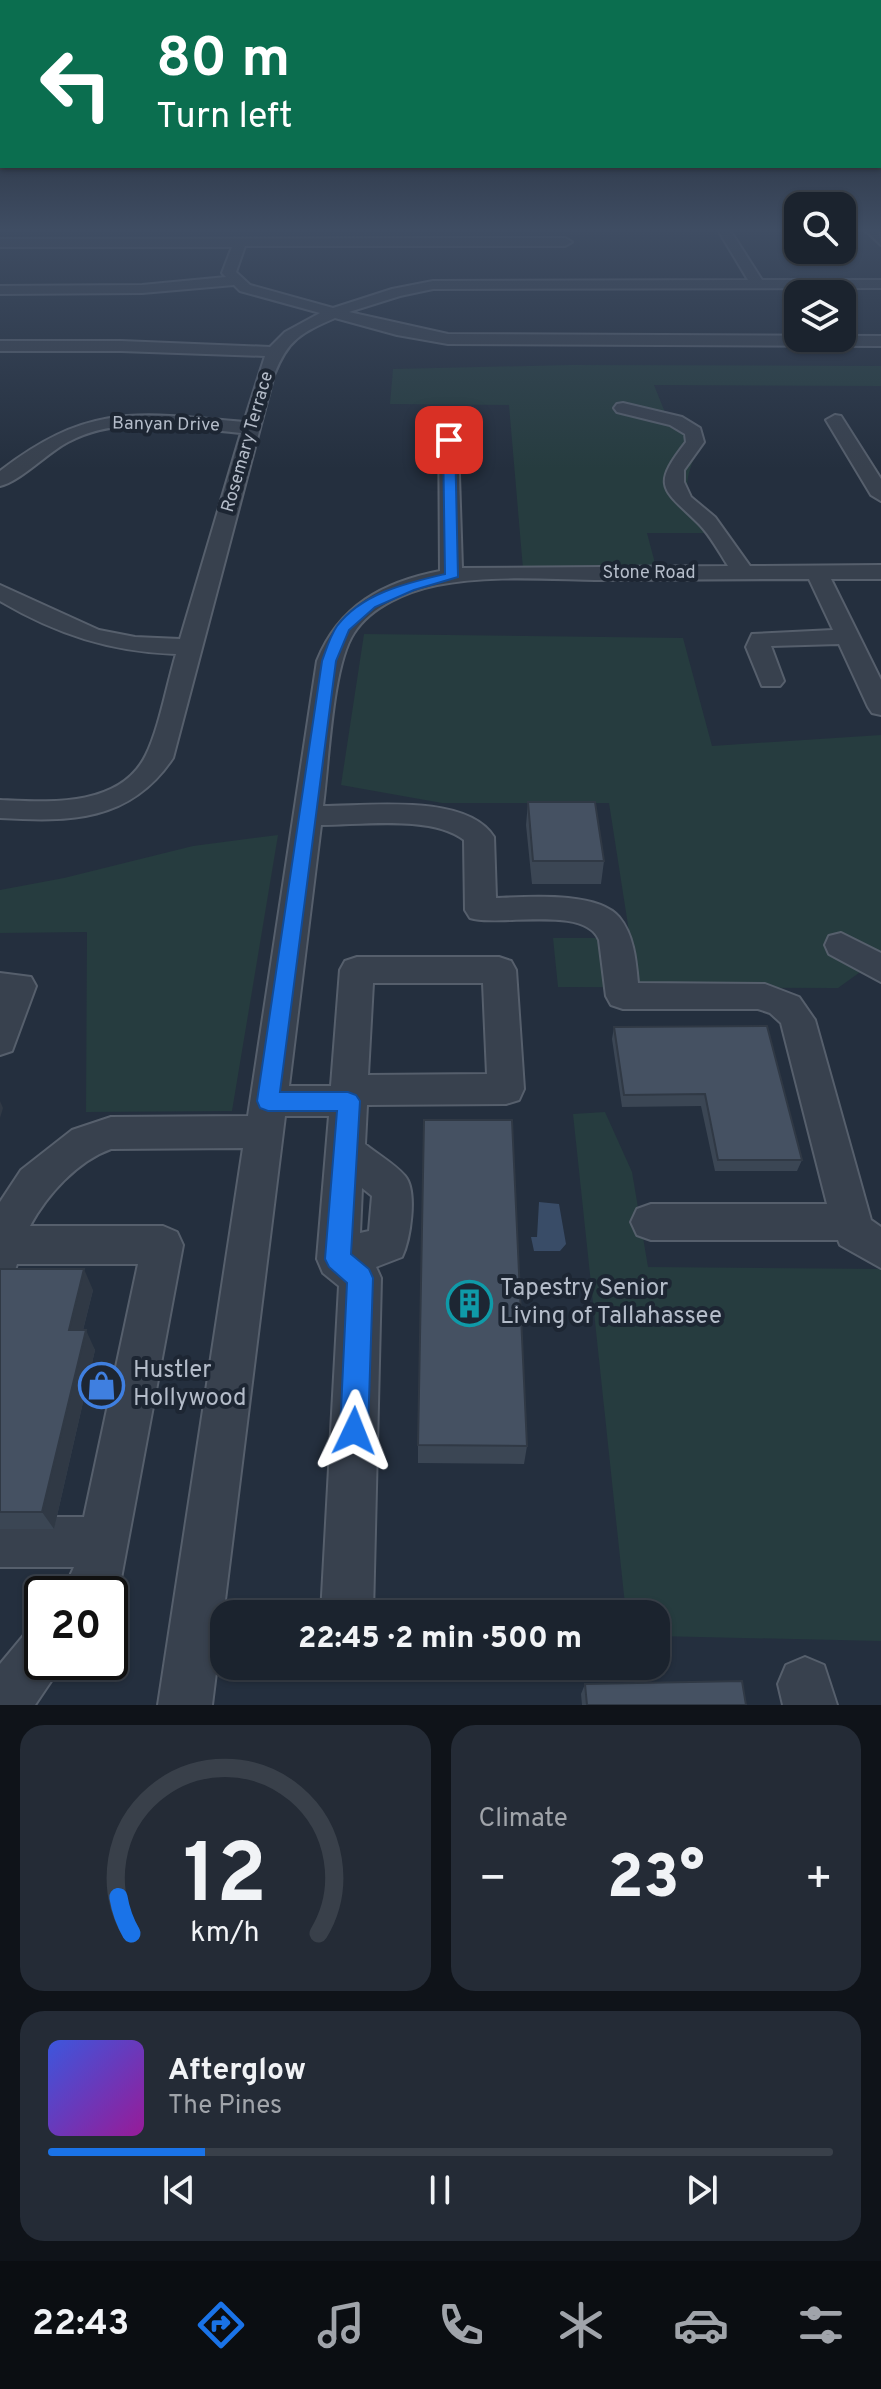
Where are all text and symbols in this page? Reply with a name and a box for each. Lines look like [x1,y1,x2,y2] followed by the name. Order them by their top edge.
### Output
[156,26,290,96] text: 80 m
[24,32,128,136] icon: left
[156,95,293,141] text: Turn left
[784,192,856,352] map controls
[784,192,856,264] button: search
[784,280,856,352] button: layers
[217,369,279,515] street label: Rosemary Terrace
[415,406,483,474] pin
[112,413,220,437] street label: Banyan Drive
[427,418,471,462] icon: arrive
[602,562,696,585] street label: Stone Road
[500,1274,722,1332] place label: Tapestry Senior Living of Tallahassee
[445,1279,493,1327] building icon: Tapestry Senior Living of Tallahassee
[133,1356,246,1414] place label: Hustler Hollywood
[78,1361,126,1409] shop icon: Hustler Hollywood
[312,1389,396,1473] position arrow
[24,1576,128,1680] speed limit sign: 20
[298,1621,582,1658] text: 22:45 · 2 min · 500 m
[479,1803,568,1836] text: Climate
[183,1827,267,1932] text: 12
[607,1843,705,1919] text: 23°
[479,1853,507,1909] text: −
[805,1853,833,1909] text: +
[191,1916,260,1952] text: km/h
[168,2053,306,2090] text: Afterglow
[168,2090,282,2123] text: The Pines
[157,2168,201,2212] icon: previous
[418,2168,462,2212] icon: pause
[680,2168,724,2212] icon: next
[193,2297,249,2353] icon: directions
[313,2297,369,2353] icon: music
[433,2297,489,2353] icon: phone
[553,2297,609,2353] icon: climate
[673,2297,729,2353] icon: car
[793,2297,849,2353] icon: filters
[32,2302,129,2348] text: 22:43

